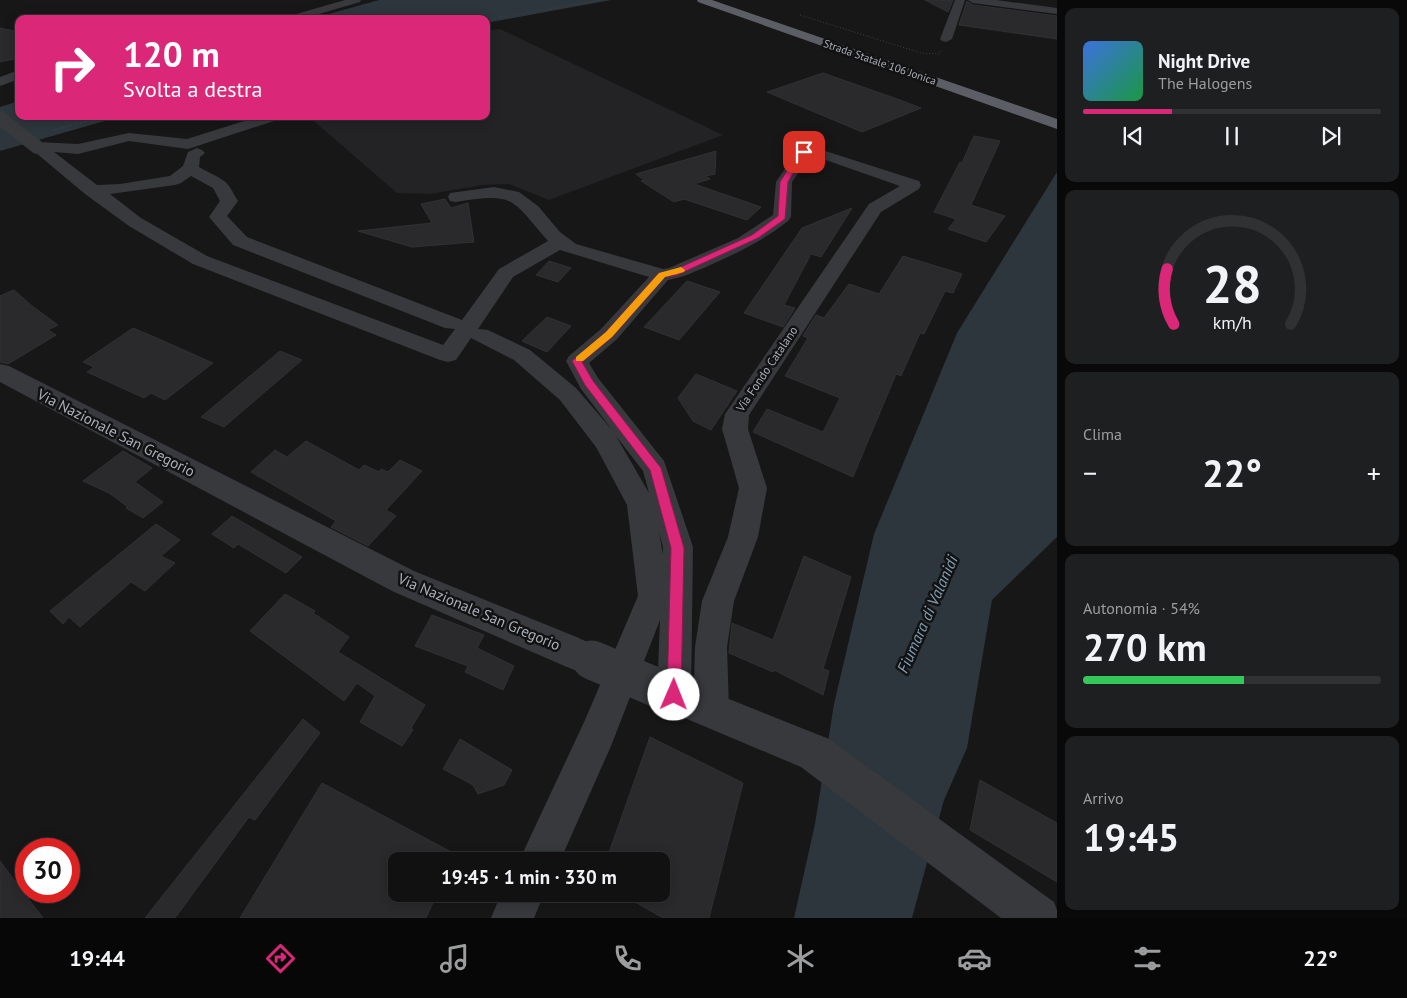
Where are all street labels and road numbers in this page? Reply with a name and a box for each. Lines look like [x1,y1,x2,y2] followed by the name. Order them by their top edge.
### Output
[822,36,938,88] street label: Strada Statale 106 Jonica
[732,323,801,415] street label: Via Fondo Catalano
[33,384,198,481] street label: Via Nazionale San Gregorio
[394,568,563,654] street label: Via Nazionale San Gregorio

